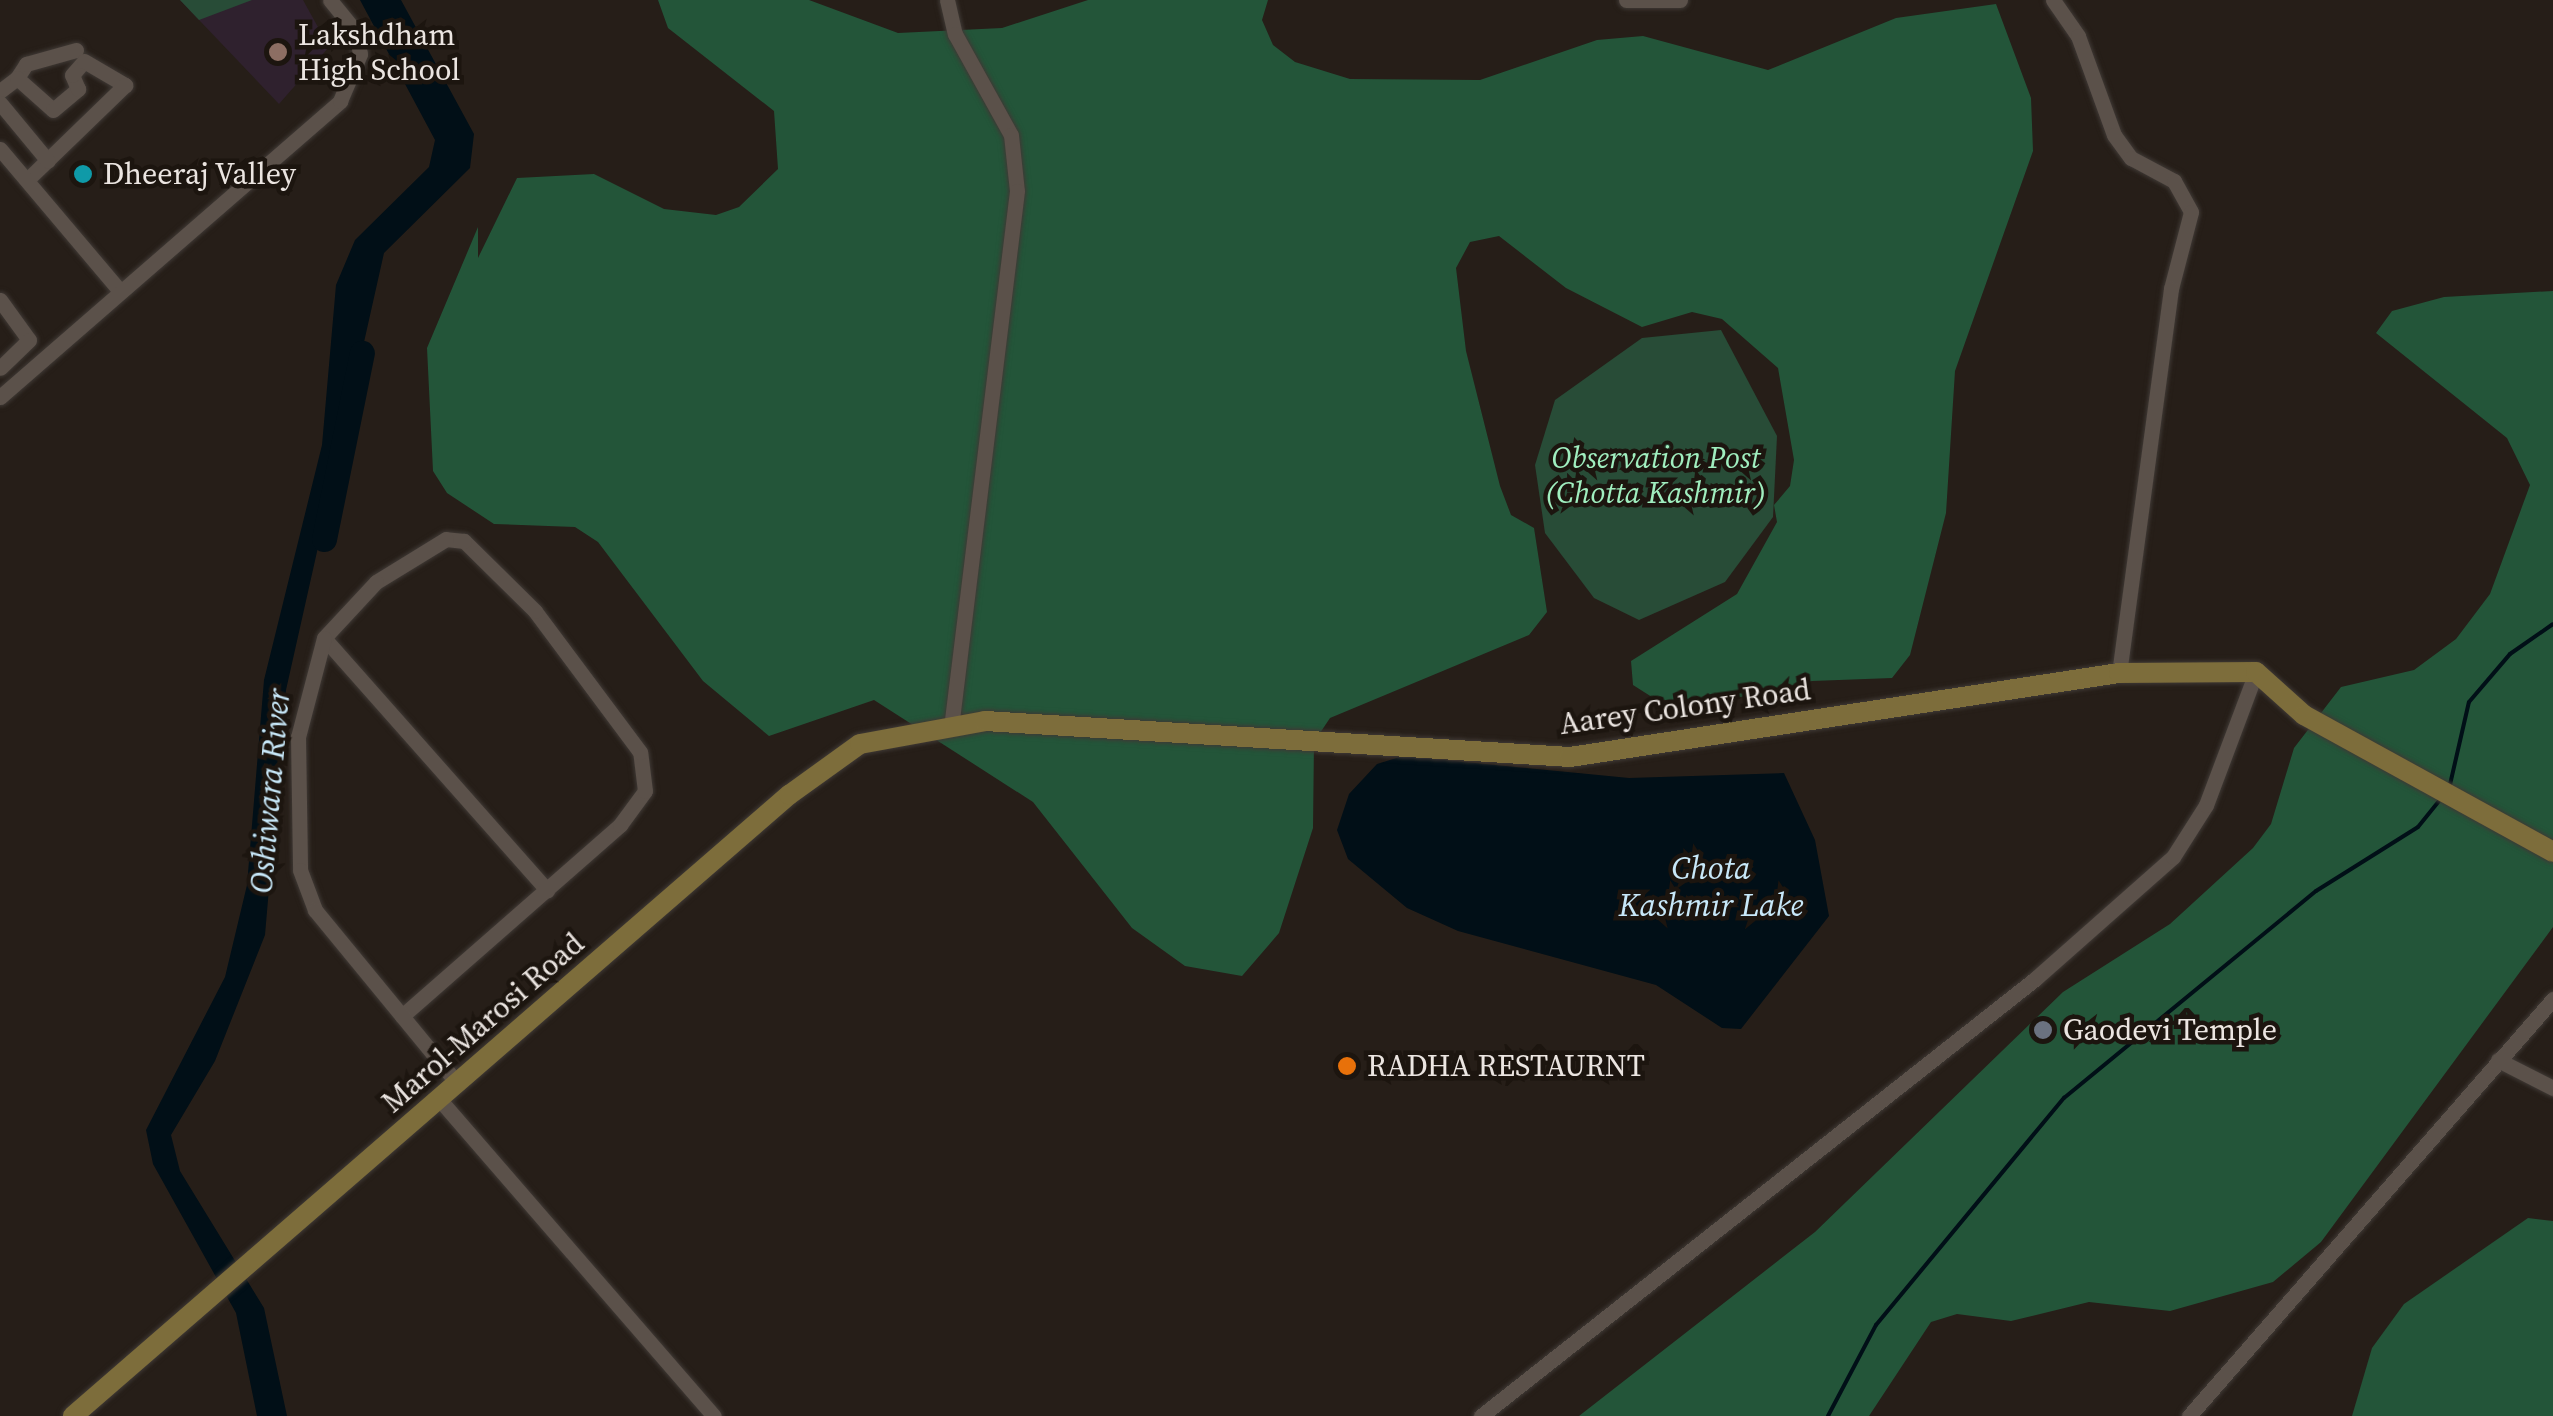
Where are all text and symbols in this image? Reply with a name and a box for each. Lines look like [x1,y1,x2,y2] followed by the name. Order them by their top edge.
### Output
[298,17,460,88] place label: Lakshdham High School
[267,41,289,63] marker: Lakshdham High School
[103,156,297,192] place label: Dheeraj Valley
[72,163,94,185] marker: Dheeraj Valley
[1546,440,1766,510] park label: Observation Post (Chotta Kashmir)
[1557,672,1813,742] street label: Aarey Colony Road
[242,687,298,895] water label: Oshiwara River
[1619,850,1803,925] water label: Chota Kashmir Lake
[375,926,591,1120] street label: Marol-Marosi Road
[2063,1012,2278,1048] place label: Gaodevi Temple
[2032,1019,2054,1041] marker: Gaodevi Temple
[1367,1048,1645,1084] place label: RADHA RESTAURNT
[1336,1055,1358,1077] marker: RADHA RESTAURNT

